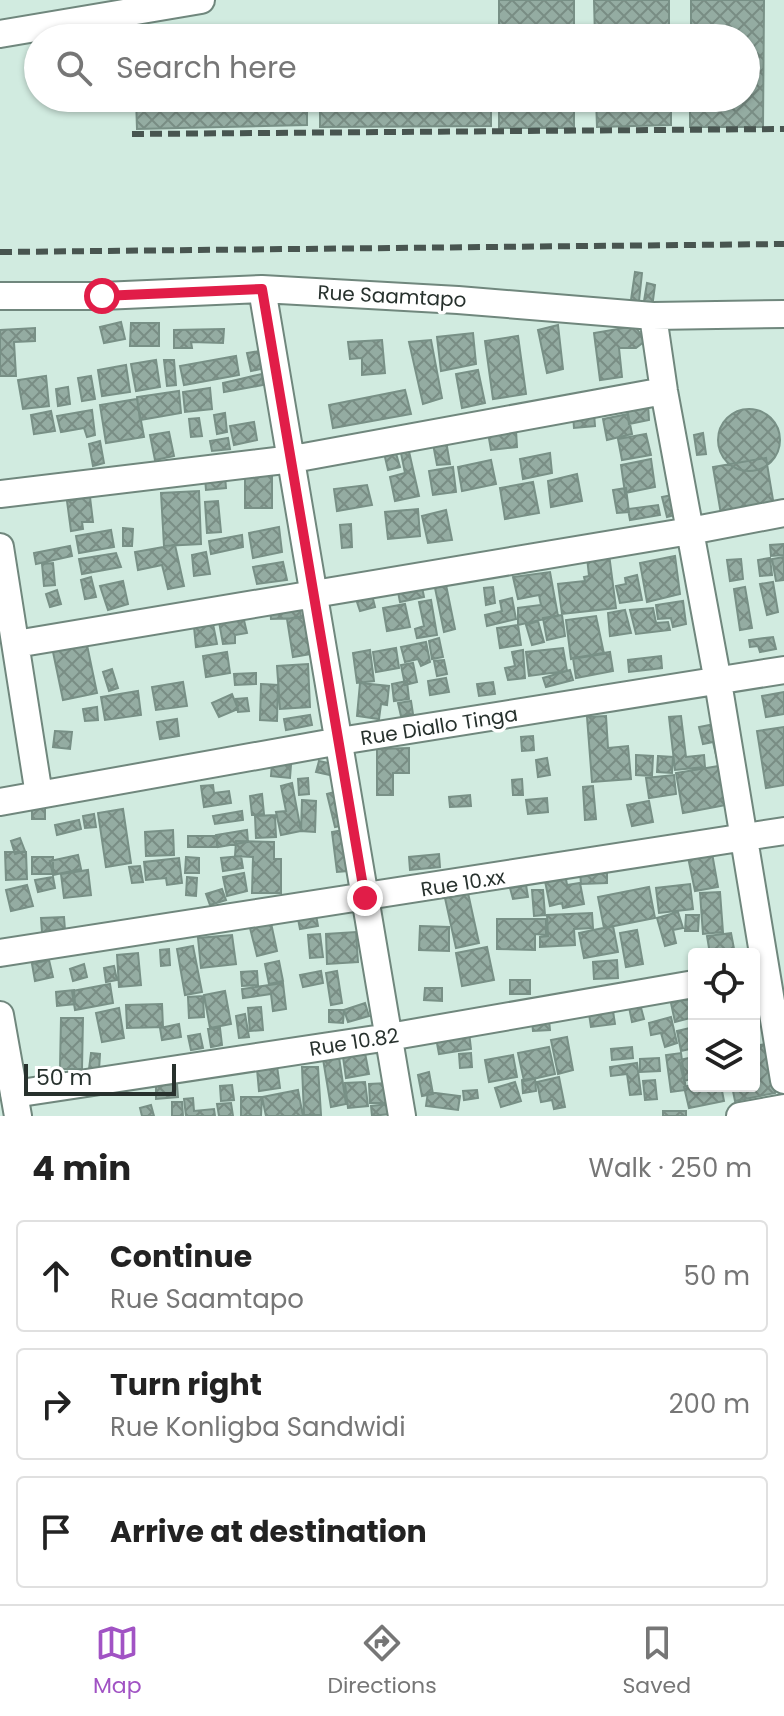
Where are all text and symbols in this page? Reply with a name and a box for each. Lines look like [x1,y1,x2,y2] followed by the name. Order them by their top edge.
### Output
[24,24,760,112] search box
[52,46,96,90] icon: search
[116,46,297,89] text: Search here
[84,278,120,314] route start
[317,278,467,314] street label: Rue Saamtapo
[358,700,520,752] street label: Rue Diallo Tinga
[419,862,508,903] street label: Rue 10.xx
[347,880,383,916] route end
[688,948,760,1092] map controls
[688,948,760,1020] button: locate
[688,1020,760,1092] button: layers
[307,1021,401,1063] street label: Rue 10.82
[24,1060,176,1096] scale bar
[36,1062,92,1093] text: 50 m
[32,1144,131,1192] text: 4 min
[589,1150,752,1186] text: Walk · 250 m
[110,1235,252,1278] text: Continue
[34,1254,78,1298] icon: ahead
[684,1258,750,1294] text: 50 m
[110,1281,304,1317] text: Rue Saamtapo
[110,1363,262,1406] text: Turn right
[34,1382,78,1426] icon: right
[669,1386,750,1422] text: 200 m
[110,1409,406,1445] text: Rue Konligba Sandwidi
[34,1510,78,1554] icon: arrive
[110,1510,427,1553] text: Arrive at destination
[93,1621,142,1702] tab: Map
[327,1621,437,1702] tab: Directions
[622,1621,691,1702] tab: Saved

